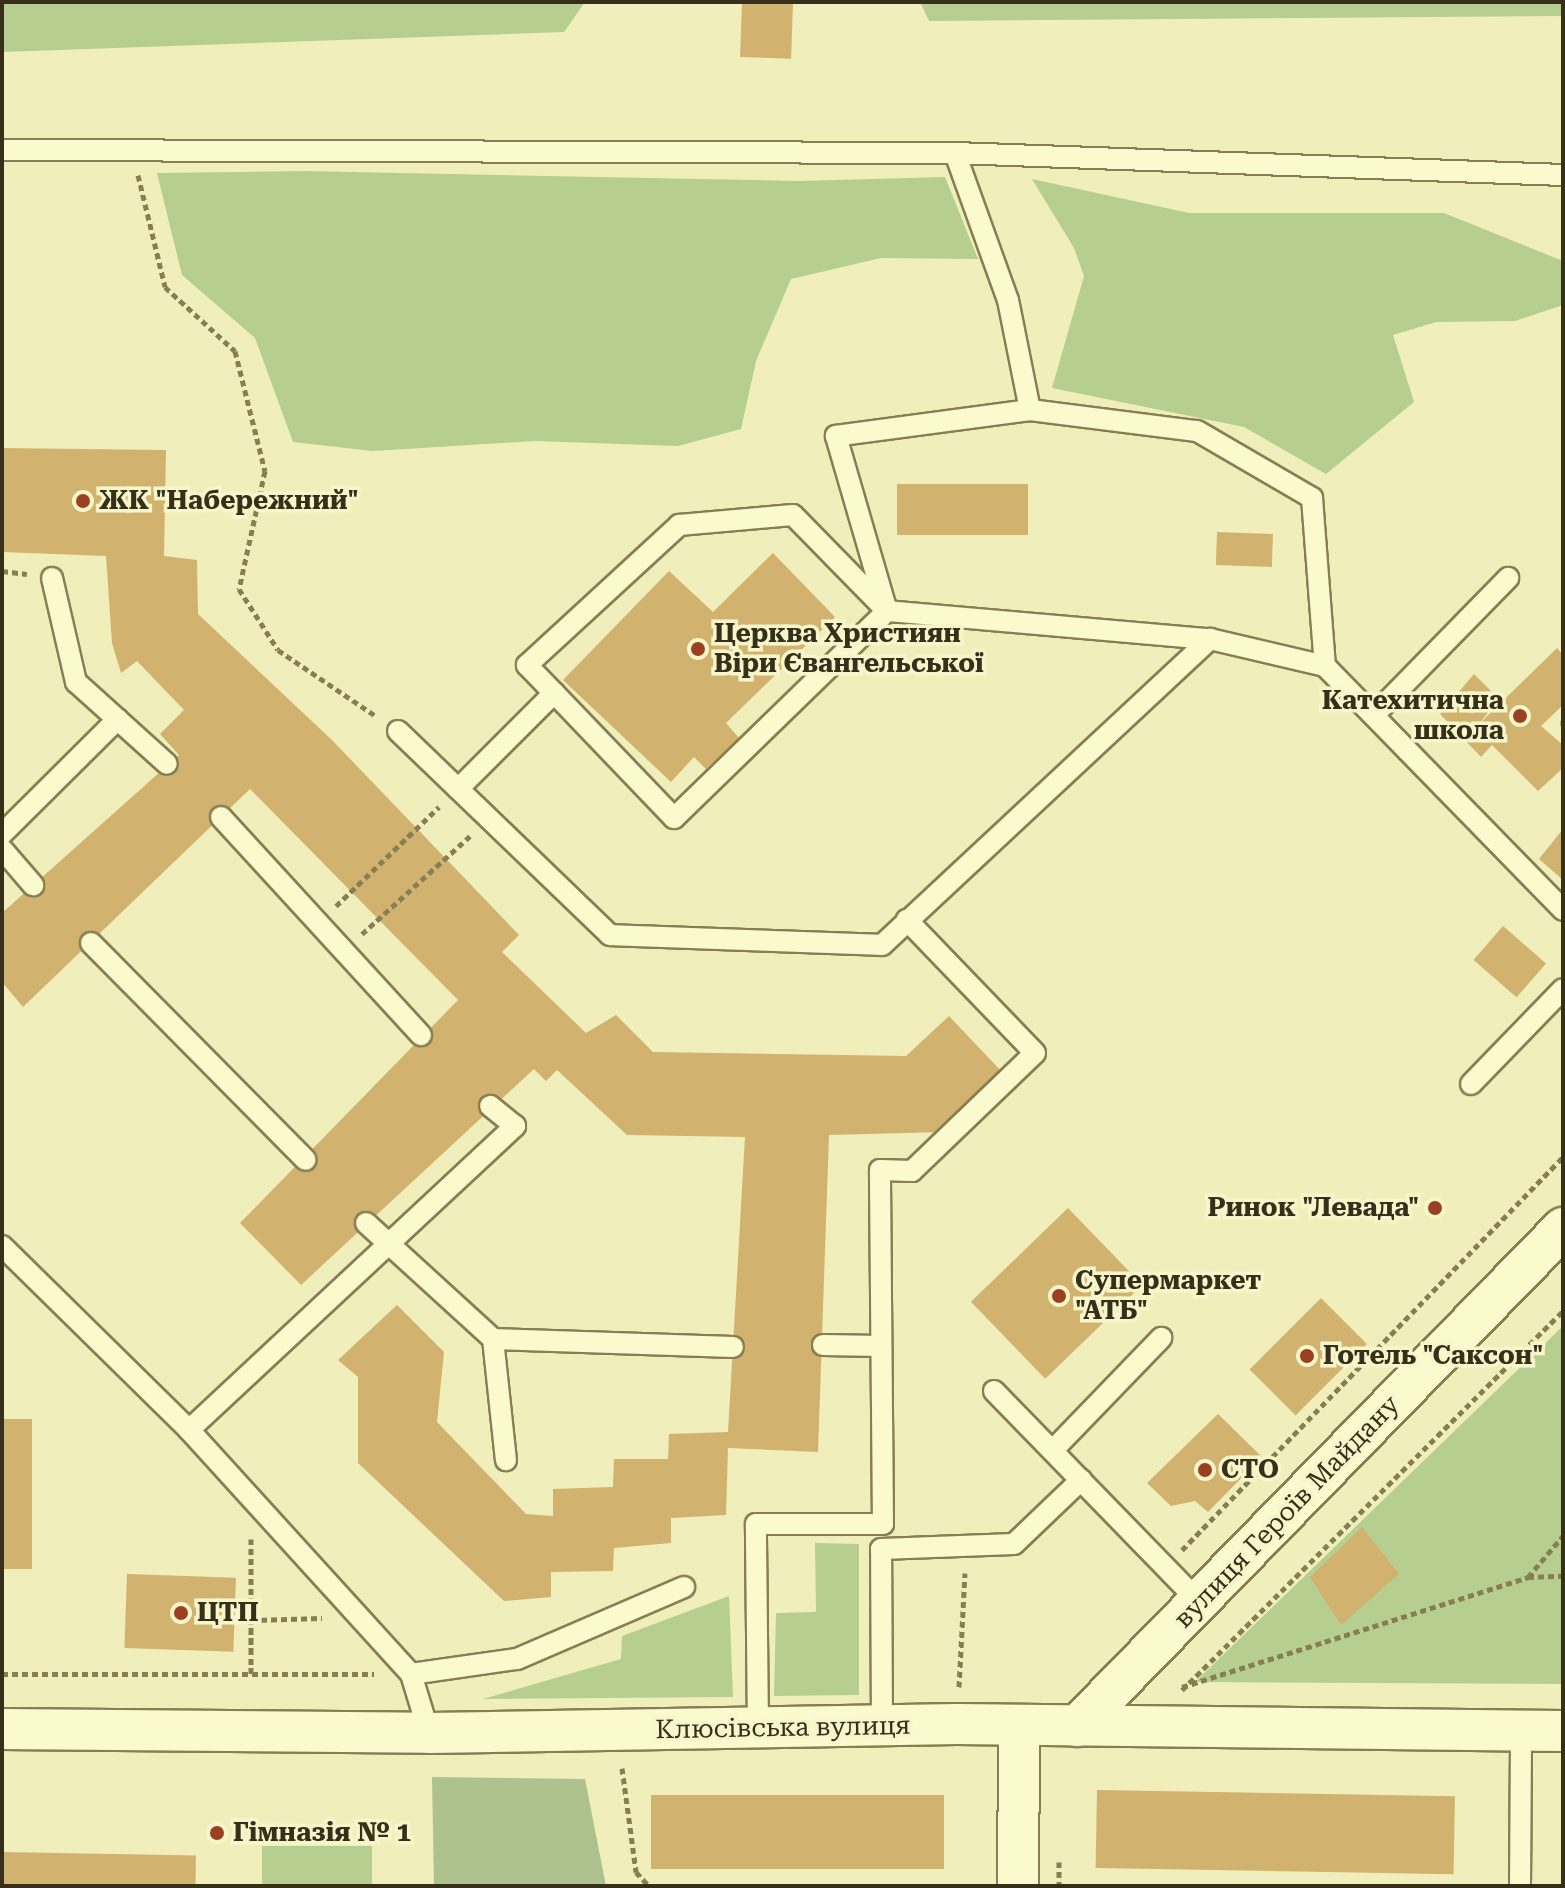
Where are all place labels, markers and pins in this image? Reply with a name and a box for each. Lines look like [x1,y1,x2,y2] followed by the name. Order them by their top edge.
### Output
[99,485,359,517] place label: ЖК "Набережний"
[74,492,92,510] marker: ЖК "Набережний"
[714,618,984,680] place label: Церква Християн Віри Євангельської
[689,640,707,658] marker: Церква Християн Віри Євангельської
[1322,685,1504,746] place label: Катехитична школа
[1511,707,1529,725] marker: Катехитична школа
[1207,1192,1419,1224] place label: Ринок "Левада"
[1426,1199,1444,1217] marker: Ринок "Левада"
[1075,1265,1261,1326] place label: Супермаркет "АТБ"
[1050,1287,1068,1305] marker: Супермаркет "АТБ"
[1323,1340,1543,1372] place label: Готель "Саксон"
[1298,1347,1316,1365] marker: Готель "Саксон"
[1221,1454,1279,1486] place label: СТО
[1196,1461,1214,1479] marker: СТО
[197,1597,259,1629] place label: ЦТП
[172,1604,190,1622] marker: ЦТП
[233,1817,411,1849] place label: Гімназія № 1
[208,1824,226,1842] marker: Гімназія № 1

